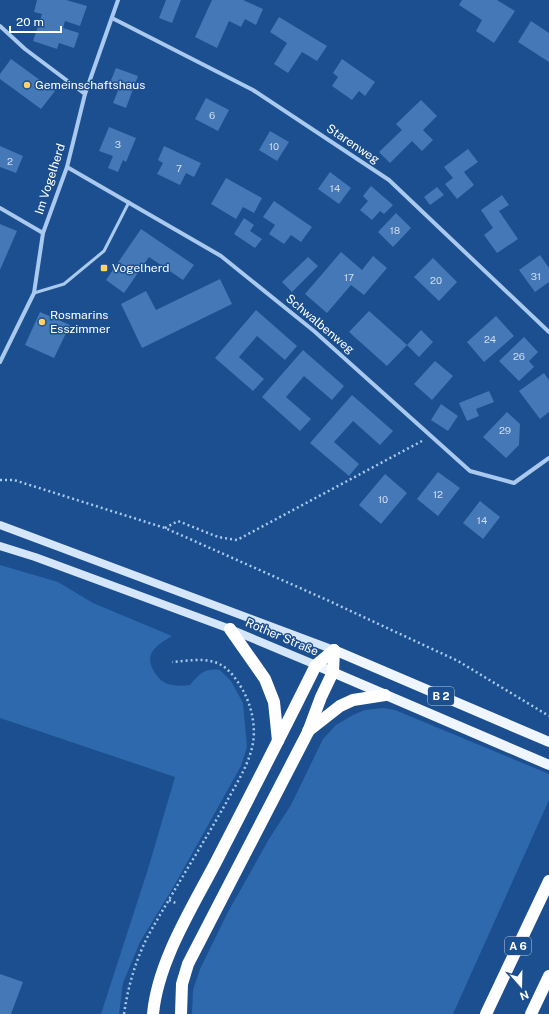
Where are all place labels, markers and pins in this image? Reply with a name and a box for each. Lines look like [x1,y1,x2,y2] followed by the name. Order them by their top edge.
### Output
[35,78,145,92] place label: Gemeinschaftshaus
[22,80,32,90] marker: Gemeinschaftshaus
[112,261,169,275] place label: Vogelherd
[99,263,109,273] marker: Vogelherd
[50,308,111,336] place label: Rosmarins Esszimmer
[37,317,47,327] marker: Rosmarins Esszimmer

